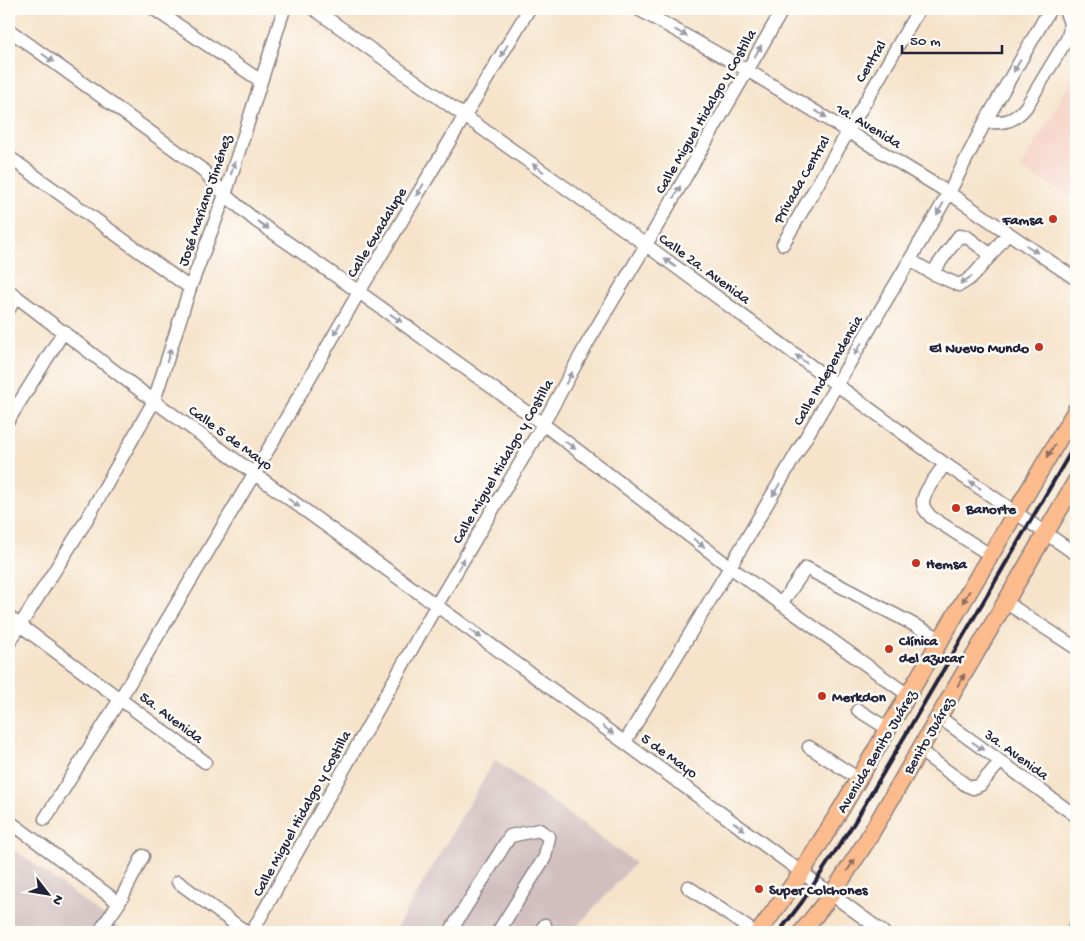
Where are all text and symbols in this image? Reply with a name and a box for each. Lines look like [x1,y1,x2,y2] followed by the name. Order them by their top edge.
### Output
[902,22,1002,54] scale bar
[652,26,762,197] street label: Calle Miguel Hidalgo y Costilla
[674,28,687,37] one-way arrow
[910,33,941,51] text: 50 m
[852,38,891,86] street label: Central
[500,44,509,57] one-way arrow
[754,45,763,58] one-way arrow
[41,53,54,64] one-way arrow
[1013,59,1021,74] one-way arrow
[831,100,905,154] street label: 1a. Avenida
[815,110,828,119] one-way arrow
[175,132,237,269] street label: José Mariano Jiménez
[770,133,835,228] street label: Privada Central
[230,160,238,175] one-way arrow
[531,163,545,173] one-way arrow
[416,183,425,196] one-way arrow
[344,185,412,281] street label: Calle Guadalupe
[673,185,681,200] one-way arrow
[935,202,944,215] one-way arrow
[1001,212,1044,230] place label: Famsa
[1047,213,1059,225] marker: Famsa
[256,220,269,230] one-way arrow
[654,230,754,309] street label: Calle 2a. Avenida
[1025,244,1039,254] one-way arrow
[663,258,677,268] one-way arrow
[959,275,973,285] one-way arrow
[790,312,868,429] street label: Calle Independencia
[389,313,403,323] one-way arrow
[333,323,342,336] one-way arrow
[929,340,1029,358] place label: El Nuevo Mundo
[1033,341,1045,353] marker: El Nuevo Mundo
[854,342,862,357] one-way arrow
[166,347,173,362] one-way arrow
[794,354,808,364] one-way arrow
[564,371,573,384] one-way arrow
[449,376,559,547] street label: Calle Miguel Hidalgo y Costilla
[184,402,276,475] street label: Calle 5 de Mayo
[563,439,576,450] one-way arrow
[1047,445,1056,458] one-way arrow
[968,480,982,489] one-way arrow
[771,483,780,496] one-way arrow
[287,497,300,508] one-way arrow
[965,501,1017,519] place label: Banorte
[950,502,962,514] marker: Banorte
[692,538,705,549] one-way arrow
[926,556,967,574] place label: Hemsa
[457,557,466,571] one-way arrow
[910,557,922,569] marker: Hemsa
[961,591,970,604] one-way arrow
[469,629,483,639] one-way arrow
[898,633,965,668] place label: Clínica del azucar
[883,643,895,655] marker: Clínica del azucar
[956,673,965,686] one-way arrow
[834,687,922,817] street label: Avenida Benito Juárez
[135,689,207,749] street label: 5a. Avenida
[832,689,887,707] place label: Merkdon
[816,690,828,702] marker: Merkdon
[900,694,959,779] street label: Benito Juárez
[601,725,615,735] one-way arrow
[979,726,1052,785] street label: 3a. Avenida
[250,727,356,900] street label: Calle Miguel Hidalgo y Costilla
[637,730,701,783] street label: 5 de Mayo
[971,741,985,751] one-way arrow
[732,821,746,831] one-way arrow
[846,858,856,871] one-way arrow
[22,868,72,918] north arrow
[769,882,869,900] place label: Super Colchones
[753,883,765,895] marker: Super Colchones
[47,891,67,908] text: N

